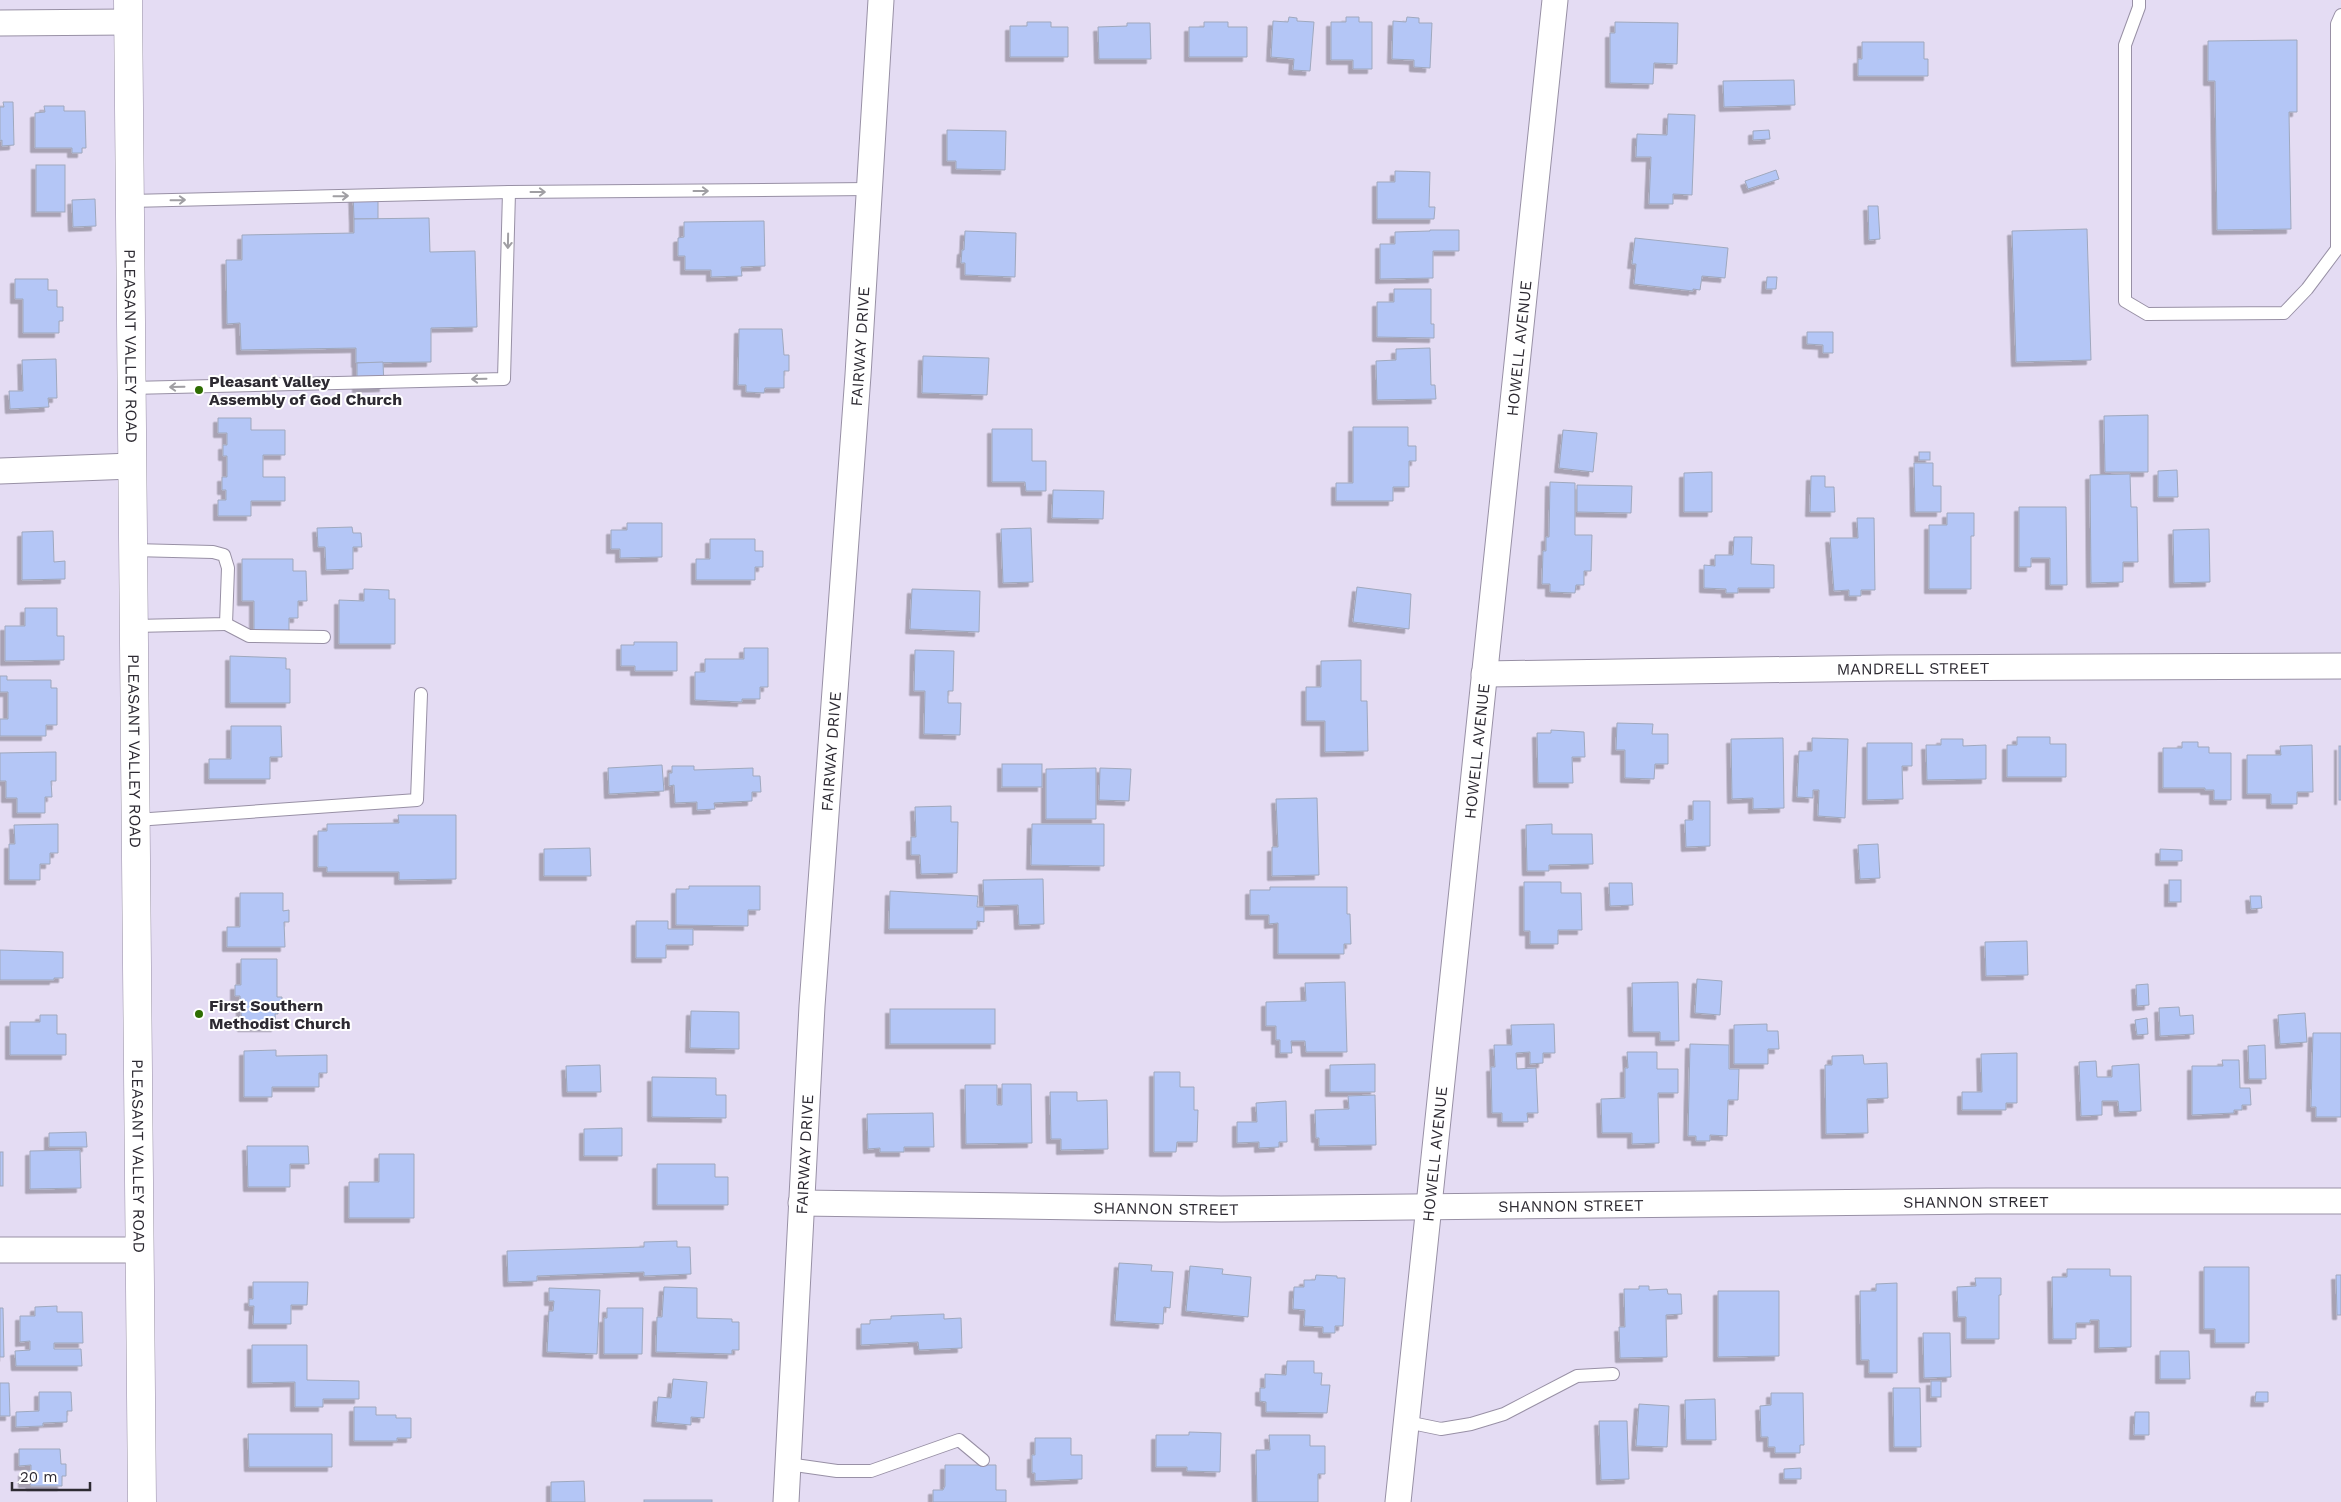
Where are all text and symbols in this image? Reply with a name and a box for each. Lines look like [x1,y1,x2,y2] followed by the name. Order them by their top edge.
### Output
[692,186,709,196] one-way arrow
[530,187,546,197] one-way arrow
[332,191,349,201] one-way arrow
[170,195,186,204] one-way arrow
[503,233,512,249] one-way arrow
[120,249,141,443] street label: PLEASANT VALLEY ROAD
[1503,280,1536,417] street label: HOWELL AVENUE
[847,286,873,407] street label: FAIRWAY DRIVE
[209,372,402,409] place label: Pleasant Valley Assembly of God Church
[471,375,487,384] one-way arrow
[169,383,185,392] one-way arrow
[193,384,205,396] marker: Pleasant Valley Assembly of God Church
[124,654,145,848] street label: PLEASANT VALLEY ROAD
[1836,659,1990,679] street label: MANDRELL STREET
[1460,682,1494,820] street label: HOWELL AVENUE
[817,691,845,812] street label: FAIRWAY DRIVE
[209,996,351,1033] place label: First Southern Methodist Church
[193,1008,205,1020] marker: First Southern Methodist Church
[128,1059,149,1253] street label: PLEASANT VALLEY ROAD
[1418,1085,1451,1223] street label: HOWELL AVENUE
[792,1094,817,1215] street label: FAIRWAY DRIVE
[1903,1192,2049,1212] street label: SHANNON STREET
[1498,1196,1644,1216] street label: SHANNON STREET
[1093,1198,1239,1219] street label: SHANNON STREET
[12,1460,90,1492] scale bar
[20,1468,58,1486] text: 20 m

